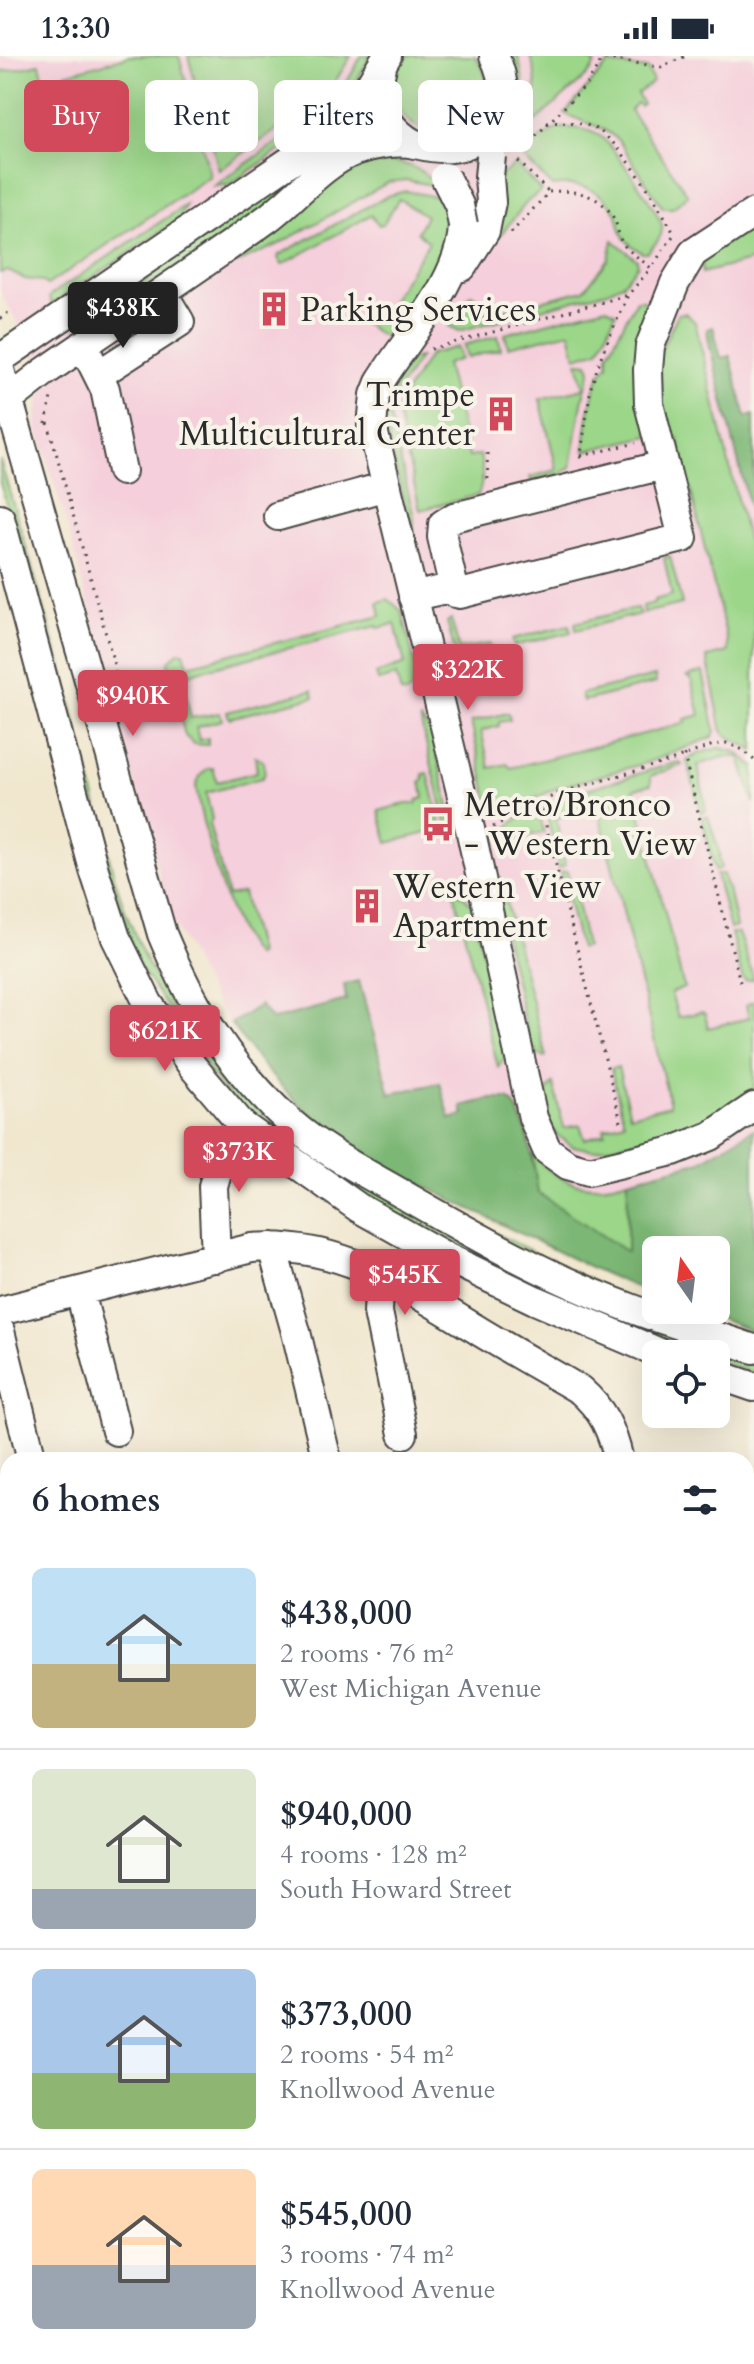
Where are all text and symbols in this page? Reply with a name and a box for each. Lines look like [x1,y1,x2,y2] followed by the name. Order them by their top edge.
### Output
[40,8,110,49] text: 13:30
[24,80,129,152] chip: Buy
[145,80,258,152] chip: Rent
[274,80,402,152] chip: Filters
[418,80,533,152] chip: New
[67,282,179,350] pin: $438K
[300,287,536,333] place label: Parking Services
[86,290,160,325] text: $438K
[255,290,293,328] building icon: Parking Services
[179,372,476,457] place label: Trimpe Multicultural Center
[482,395,520,433] building icon: Trimpe Multicultural Center
[412,644,524,712] pin: $322K
[431,652,505,687] text: $322K
[77,670,189,738] pin: $940K
[96,678,170,713] text: $940K
[464,782,697,867] place label: Metro/Bronco - Western View
[419,805,457,843] bus stop icon: Metro/Bronco - Western View
[392,864,602,949] place label: Western View Apartment
[348,887,386,925] building icon: Western View Apartment
[109,1005,221,1073] pin: $621K
[128,1013,202,1048] text: $621K
[183,1126,295,1194] pin: $373K
[202,1134,276,1169] text: $373K
[642,1236,730,1324] north arrow
[642,1236,730,1428] map controls
[349,1249,461,1317] pin: $545K
[368,1257,442,1292] text: $545K
[642,1340,730,1428] button: locate
[32,1477,160,1523] text: 6 homes
[678,1478,722,1522] icon: filters
[280,1590,412,1636] text: $438,000
[96,1600,192,1696] icon: home
[280,1636,453,1671] text: 2 rooms · 76 m²
[280,1671,542,1706] text: West Michigan Avenue
[280,1791,412,1837] text: $940,000
[96,1801,192,1897] icon: home
[280,1837,467,1872] text: 4 rooms · 128 m²
[280,1872,512,1907] text: South Howard Street
[280,1991,412,2037] text: $373,000
[96,2001,192,2097] icon: home
[280,2037,453,2072] text: 2 rooms · 54 m²
[280,2072,496,2107] text: Knollwood Avenue
[280,2191,412,2237] text: $545,000
[96,2201,192,2297] icon: home
[280,2237,453,2272] text: 3 rooms · 74 m²
[280,2272,496,2307] text: Knollwood Avenue

